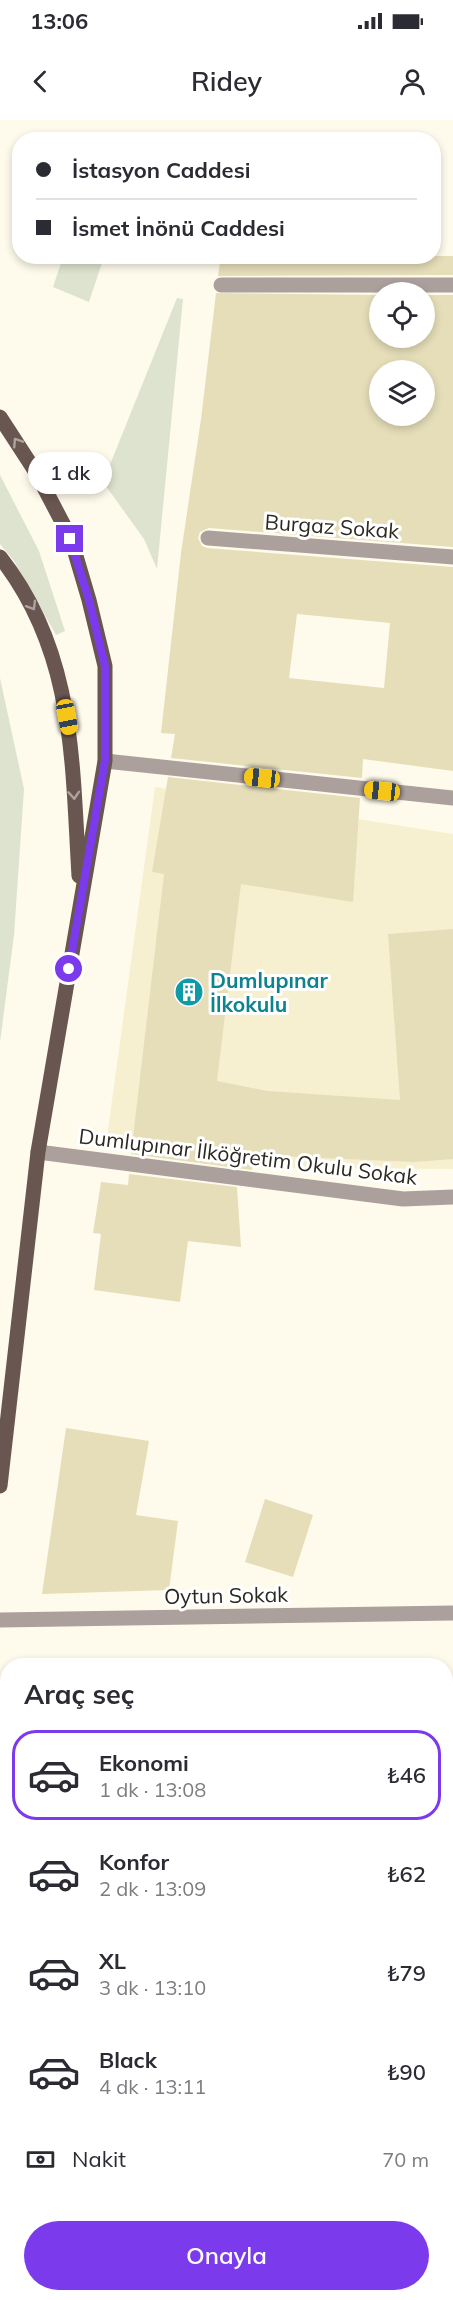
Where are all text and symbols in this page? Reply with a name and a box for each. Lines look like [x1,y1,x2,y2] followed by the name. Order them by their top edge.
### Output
[30,7,88,35] text: 13:06
[191,64,262,98] text: Ridey
[24,65,57,98] icon: back
[396,65,429,98] icon: person
[72,156,250,184] text: İstasyon Caddesi
[72,214,285,242] text: İsmet İnönü Caddesi
[369,282,435,426] map controls
[369,282,435,348] button: locate
[369,360,435,426] button: layers
[13,438,24,449] one-way arrow
[28,452,112,494] callout: 1 dk
[50,460,90,485] text: 1 dk
[264,508,400,544] street label: Burgaz Sokak
[56,525,83,552] route end
[24,600,36,610] one-way arrow
[55,698,79,736] car
[243,767,281,789] car
[363,780,401,802] car
[68,790,81,799] one-way arrow
[55,955,82,982] route start
[210,967,329,1017] place label: Dumlupınar İlkokulu
[173,976,205,1008] building icon: Dumlupınar İlkokulu
[77,1122,419,1190] street label: Dumlupınar İlköğretim Okulu Sokak
[164,1581,288,1609] street label: Oytun Sokak
[24,1677,134,1711] text: Araç seç
[27,1748,81,1802] icon: car
[99,1749,189,1777] text: Ekonomi
[386,1761,426,1789] text: ₺46
[99,1777,206,1802] text: 1 dk · 13:08
[27,1847,81,1901] icon: car
[99,1848,169,1876] text: Konfor
[386,1860,426,1888] text: ₺62
[99,1876,206,1901] text: 2 dk · 13:09
[27,1946,81,2000] icon: car
[99,1947,126,1975] text: XL
[386,1959,426,1987] text: ₺79
[99,1975,206,2000] text: 3 dk · 13:10
[27,2045,81,2099] icon: car
[99,2046,157,2074] text: Black
[386,2058,426,2086] text: ₺90
[99,2074,206,2099] text: 4 dk · 13:11
[24,2143,57,2176] icon: cash
[72,2145,126,2173] text: Nakit
[382,2147,429,2172] text: 70 m
[24,2221,429,2290] button: Onayla

